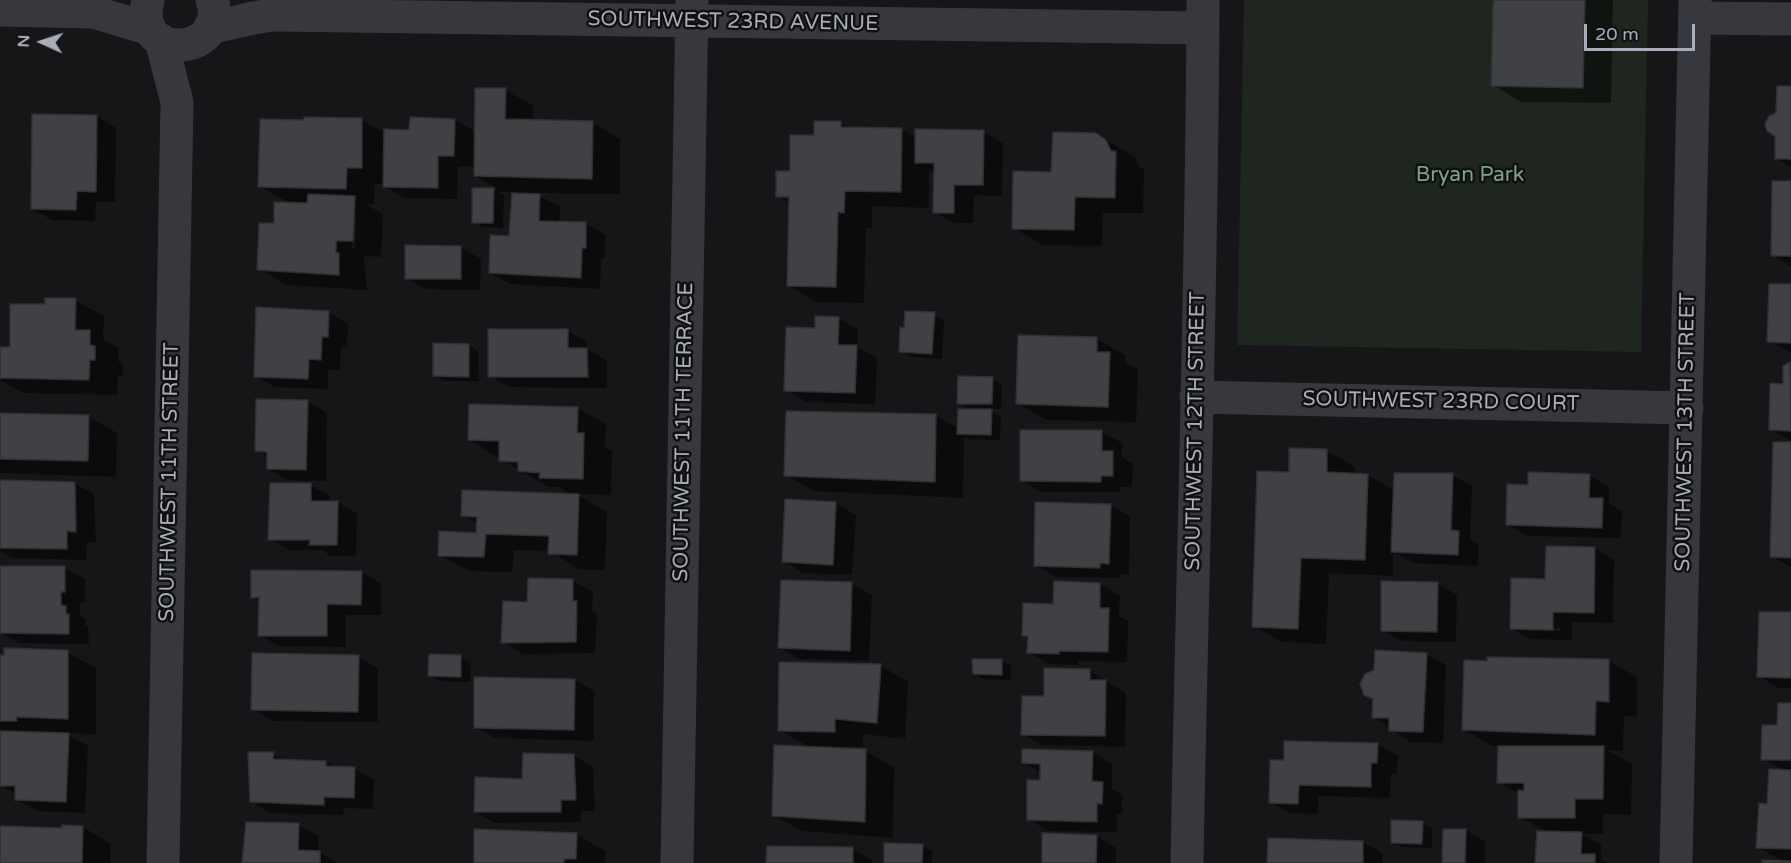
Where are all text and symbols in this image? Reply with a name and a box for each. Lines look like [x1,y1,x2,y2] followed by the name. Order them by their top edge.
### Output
[587,7,879,37] street label: SOUTHWEST 23RD AVENUE
[12,12,72,72] north arrow
[1587,12,1698,50] scale bar
[1595,23,1639,45] text: 20 m
[14,34,34,48] text: N
[1416,162,1524,188] park label: Bryan Park
[669,282,699,582] street label: SOUTHWEST 11TH TERRACE
[1181,291,1211,571] street label: SOUTHWEST 12TH STREET
[1671,292,1701,572] street label: SOUTHWEST 13TH STREET
[155,342,185,622] street label: SOUTHWEST 11TH STREET
[1302,387,1580,417] street label: SOUTHWEST 23RD COURT

